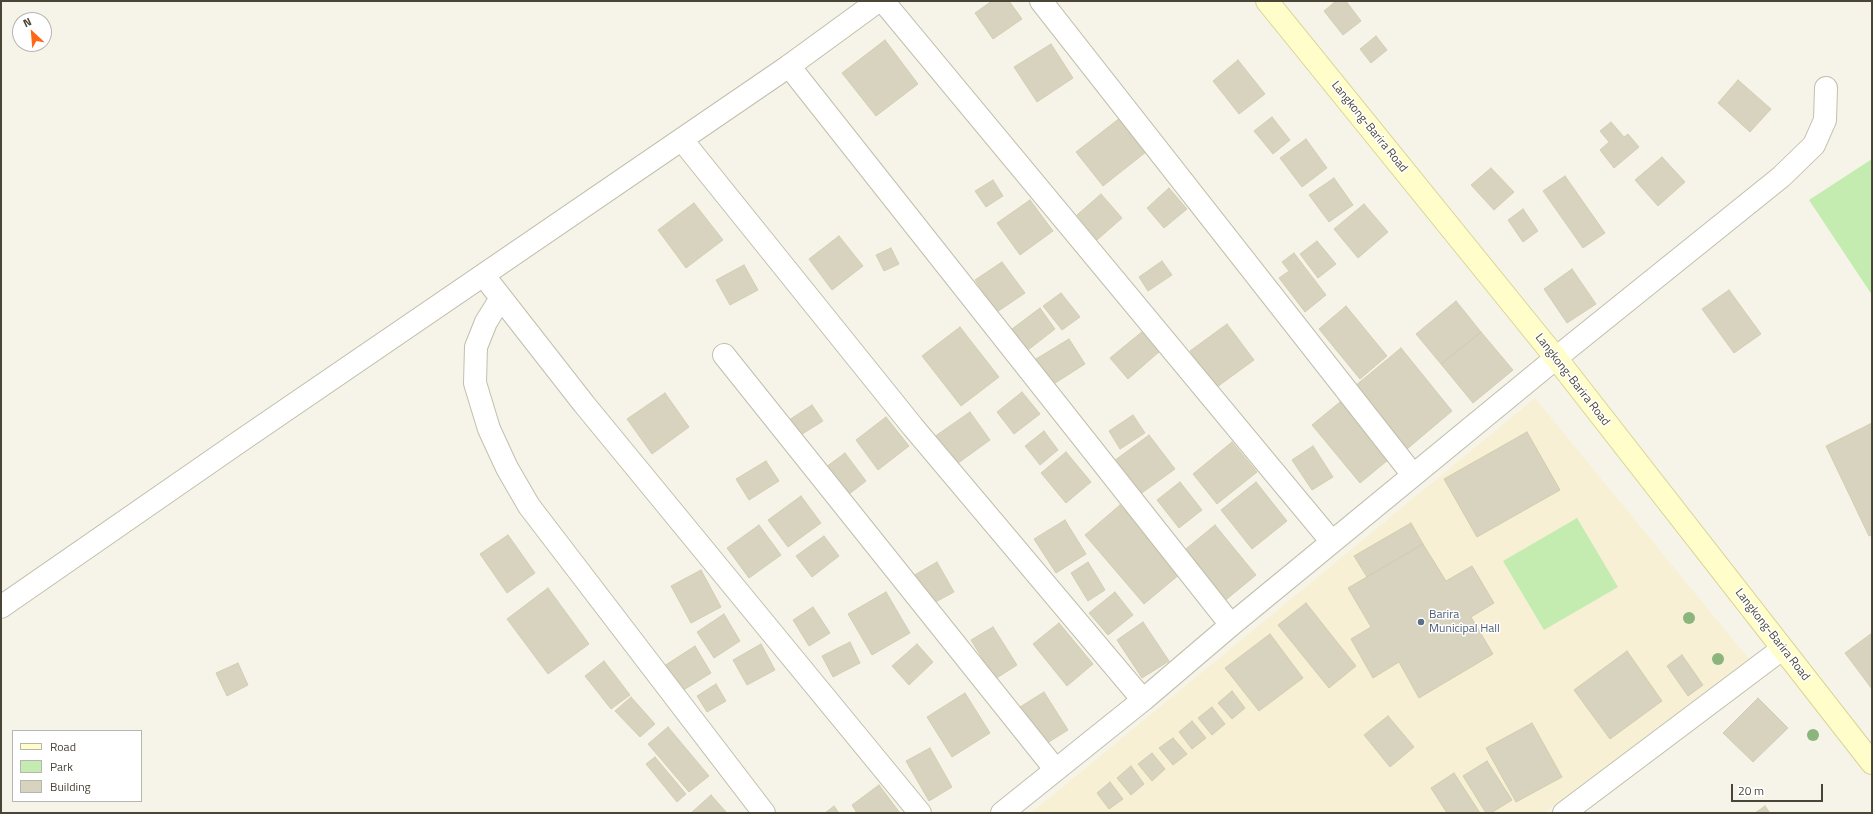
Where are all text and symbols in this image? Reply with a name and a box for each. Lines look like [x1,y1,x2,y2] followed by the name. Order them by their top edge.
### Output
[12,12,52,52] north arrow
[20,13,34,31] text: N
[1328,79,1410,175] street label: Langkong-Barira Road
[1532,331,1612,429] street label: Langkong-Barira Road
[1732,586,1812,684] street label: Langkong-Barira Road
[1429,608,1500,636] place label: Barira Municipal Hall
[1416,617,1426,627] marker: Barira Municipal Hall
[12,730,142,802] legend
[50,737,76,756] text: Road
[50,757,73,776] text: Park
[1733,776,1825,802] scale bar
[50,777,91,796] text: Building
[1738,781,1764,800] text: 20 m

